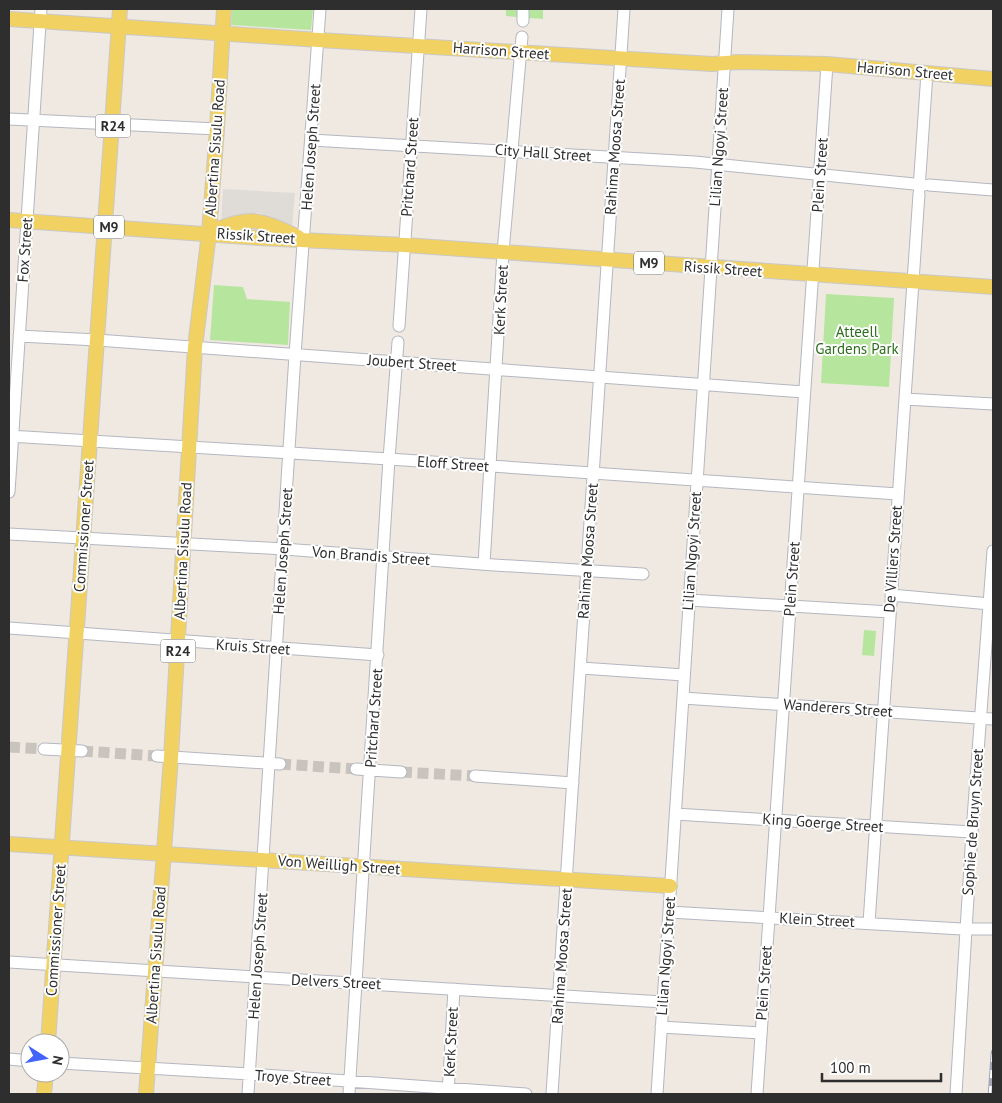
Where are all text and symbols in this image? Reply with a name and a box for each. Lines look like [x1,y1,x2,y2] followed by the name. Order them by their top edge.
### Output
[452,38,550,63] street label: Harrison Street
[856,57,954,84] street label: Harrison Street
[600,78,629,216] street label: Rahima Moosa Street
[200,79,229,217] street label: Albertina Sisulu Road
[297,83,324,211] street label: Helen Joseph Street
[705,87,732,207] street label: Lilian Ngoyi Street
[96,114,130,138] road number: R24
[397,117,422,217] street label: Pritchard Street
[807,137,832,213] street label: Plein Street
[494,140,592,165] street label: City Hall Street
[94,216,124,238] road number: M9
[13,217,36,283] street label: Fox Street
[216,223,296,248] street label: Rissik Street
[634,252,664,274] road number: M9
[683,256,763,281] street label: Rissik Street
[489,264,512,336] street label: Kerk Street
[815,322,900,358] park label: Atteell Gardens Park
[366,350,457,375] street label: Joubert Street
[416,452,490,475] street label: Eloff Street
[69,459,98,593] street label: Commissioner Street
[169,482,196,620] street label: Albertina Sisulu Road
[573,482,602,620] street label: Rahima Moosa Street
[269,487,296,615] street label: Helen Joseph Street
[678,491,705,611] street label: Lilian Ngoyi Street
[879,505,906,613] street label: De Villiers Street
[779,541,804,617] street label: Plein Street
[310,542,431,569] street label: Von Brandis Street
[215,634,291,659] street label: Kruis Street
[160,640,196,662] road number: R24
[361,668,386,768] street label: Pritchard Street
[783,694,893,721] street label: Wanderers Street
[958,748,987,896] street label: Sophie de Bruyn Street
[762,809,884,836] street label: King Goerge Street
[276,851,401,878] street label: Von Weilligh Street
[41,863,70,997] street label: Commissioner Street
[141,886,170,1024] street label: Albertina Sisulu Road
[547,887,576,1025] street label: Rahima Moosa Street
[244,892,271,1020] street label: Helen Joseph Street
[652,896,679,1016] street label: Lilian Ngoyi Street
[779,908,855,931] street label: Klein Street
[751,945,776,1021] street label: Plein Street
[290,970,382,993] street label: Delvers Street
[439,1006,462,1078] street label: Kerk Street
[20,1033,70,1083] north arrow
[822,1050,941,1082] scale bar
[48,1054,67,1067] text: N
[830,1058,871,1077] text: 100 m
[254,1065,332,1090] street label: Troye Street

